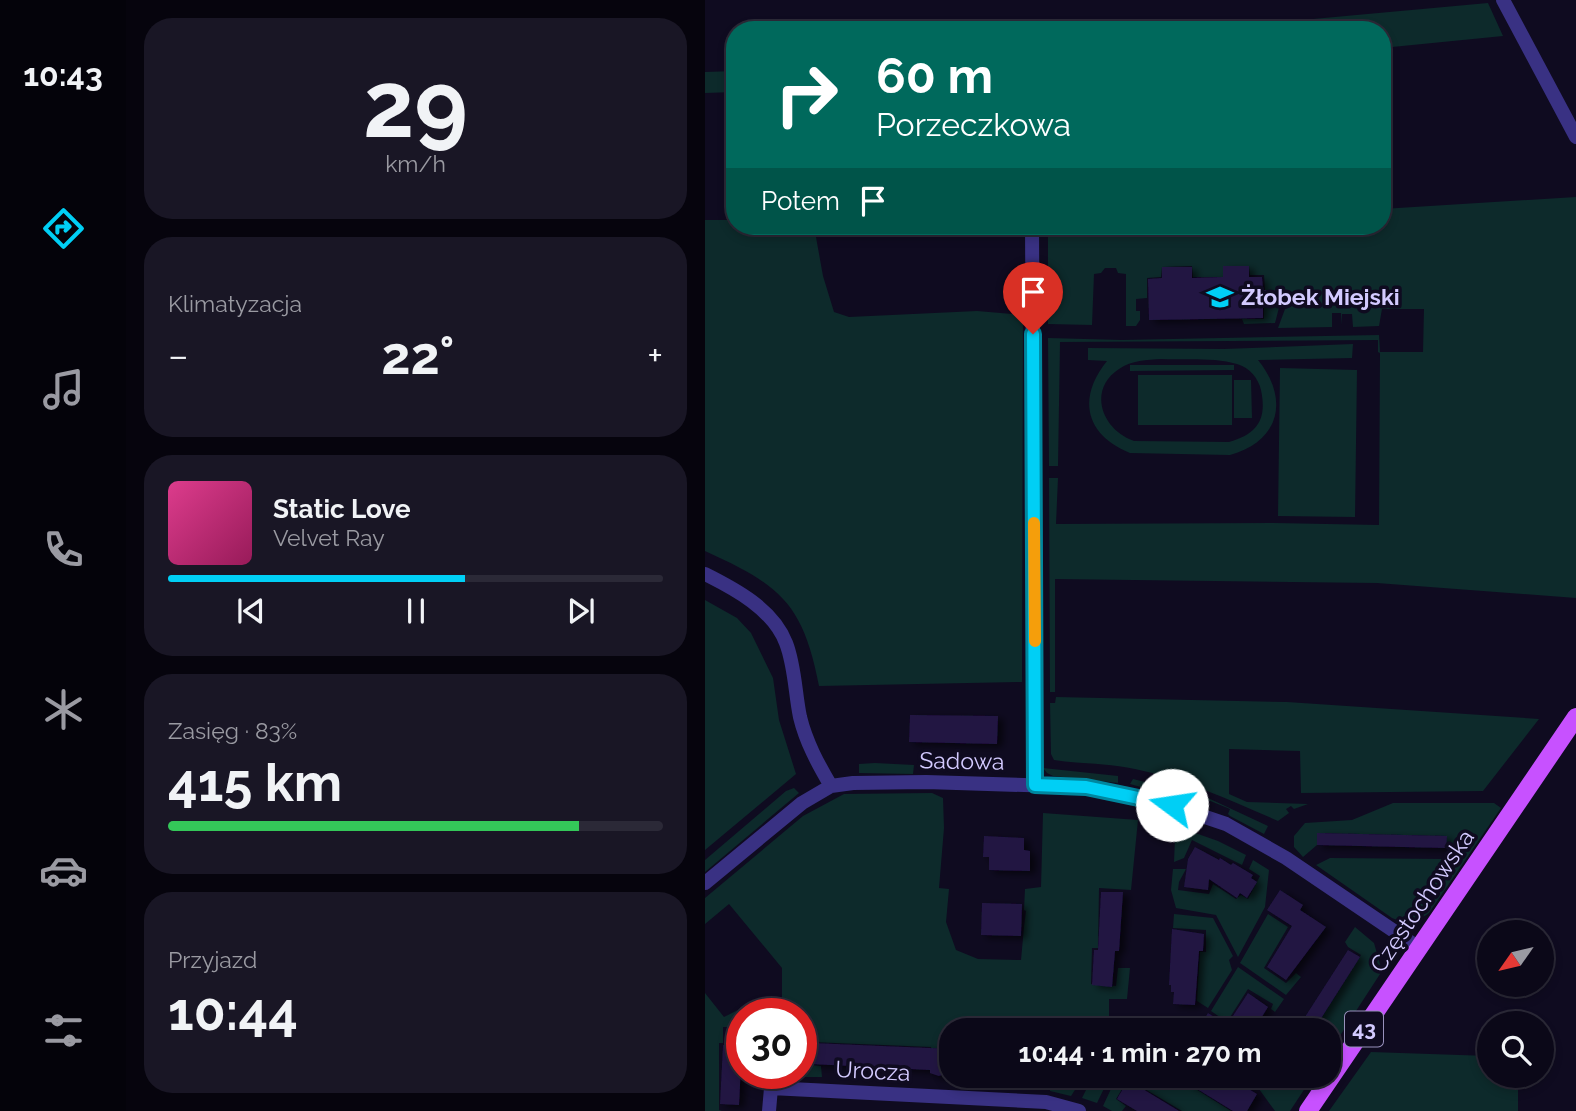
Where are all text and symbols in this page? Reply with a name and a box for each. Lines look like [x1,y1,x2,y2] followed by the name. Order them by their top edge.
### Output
[876,47,993,104] text: 60 m
[761,49,852,140] icon: right
[363,51,468,158] text: 29
[23,56,103,93] text: 10:43
[876,106,1071,143] text: Porzeczkowa
[385,150,446,177] text: km/h
[854,182,892,220] icon: arrive
[761,186,840,216] text: Potem
[39,204,88,253] icon: directions
[1003,262,1063,334] pin
[1014,273,1052,311] icon: arrive
[1205,282,1235,312] school or university icon: Żłobek Miejski
[1241,283,1400,310] place label: Żłobek Miejski
[168,290,302,317] text: Klimatyzacja
[381,325,454,386] text: 22°
[168,333,188,378] text: −
[647,333,663,378] text: +
[39,365,88,414] icon: music
[273,494,411,524] text: Static Love
[273,524,385,551] text: Velvet Ray
[39,525,88,574] icon: phone
[232,592,270,630] icon: previous
[397,592,435,630] icon: pause
[562,592,600,630] icon: next
[39,685,88,734] icon: climate
[168,717,297,744] text: Zasięg · 83%
[919,746,1005,775] street label: Sadowa
[168,752,342,813] text: 415 km
[1135,768,1209,842] position arrow
[1364,824,1479,977] street label: Częstochowska
[39,846,88,895] icon: car
[1477,920,1554,998] north arrow
[1477,920,1554,1088] map controls
[168,946,257,973] text: Przyjazd
[168,981,298,1042] text: 10:44
[726,998,817,1089] speed limit sign: 30
[39,1006,88,1055] icon: filters
[1477,1011,1554,1088] button: search
[1345,1012,1383,1046] road number: 43
[1019,1038,1261,1068] text: 10:44 · 1 min · 270 m
[835,1055,911,1086] street label: Urocza

